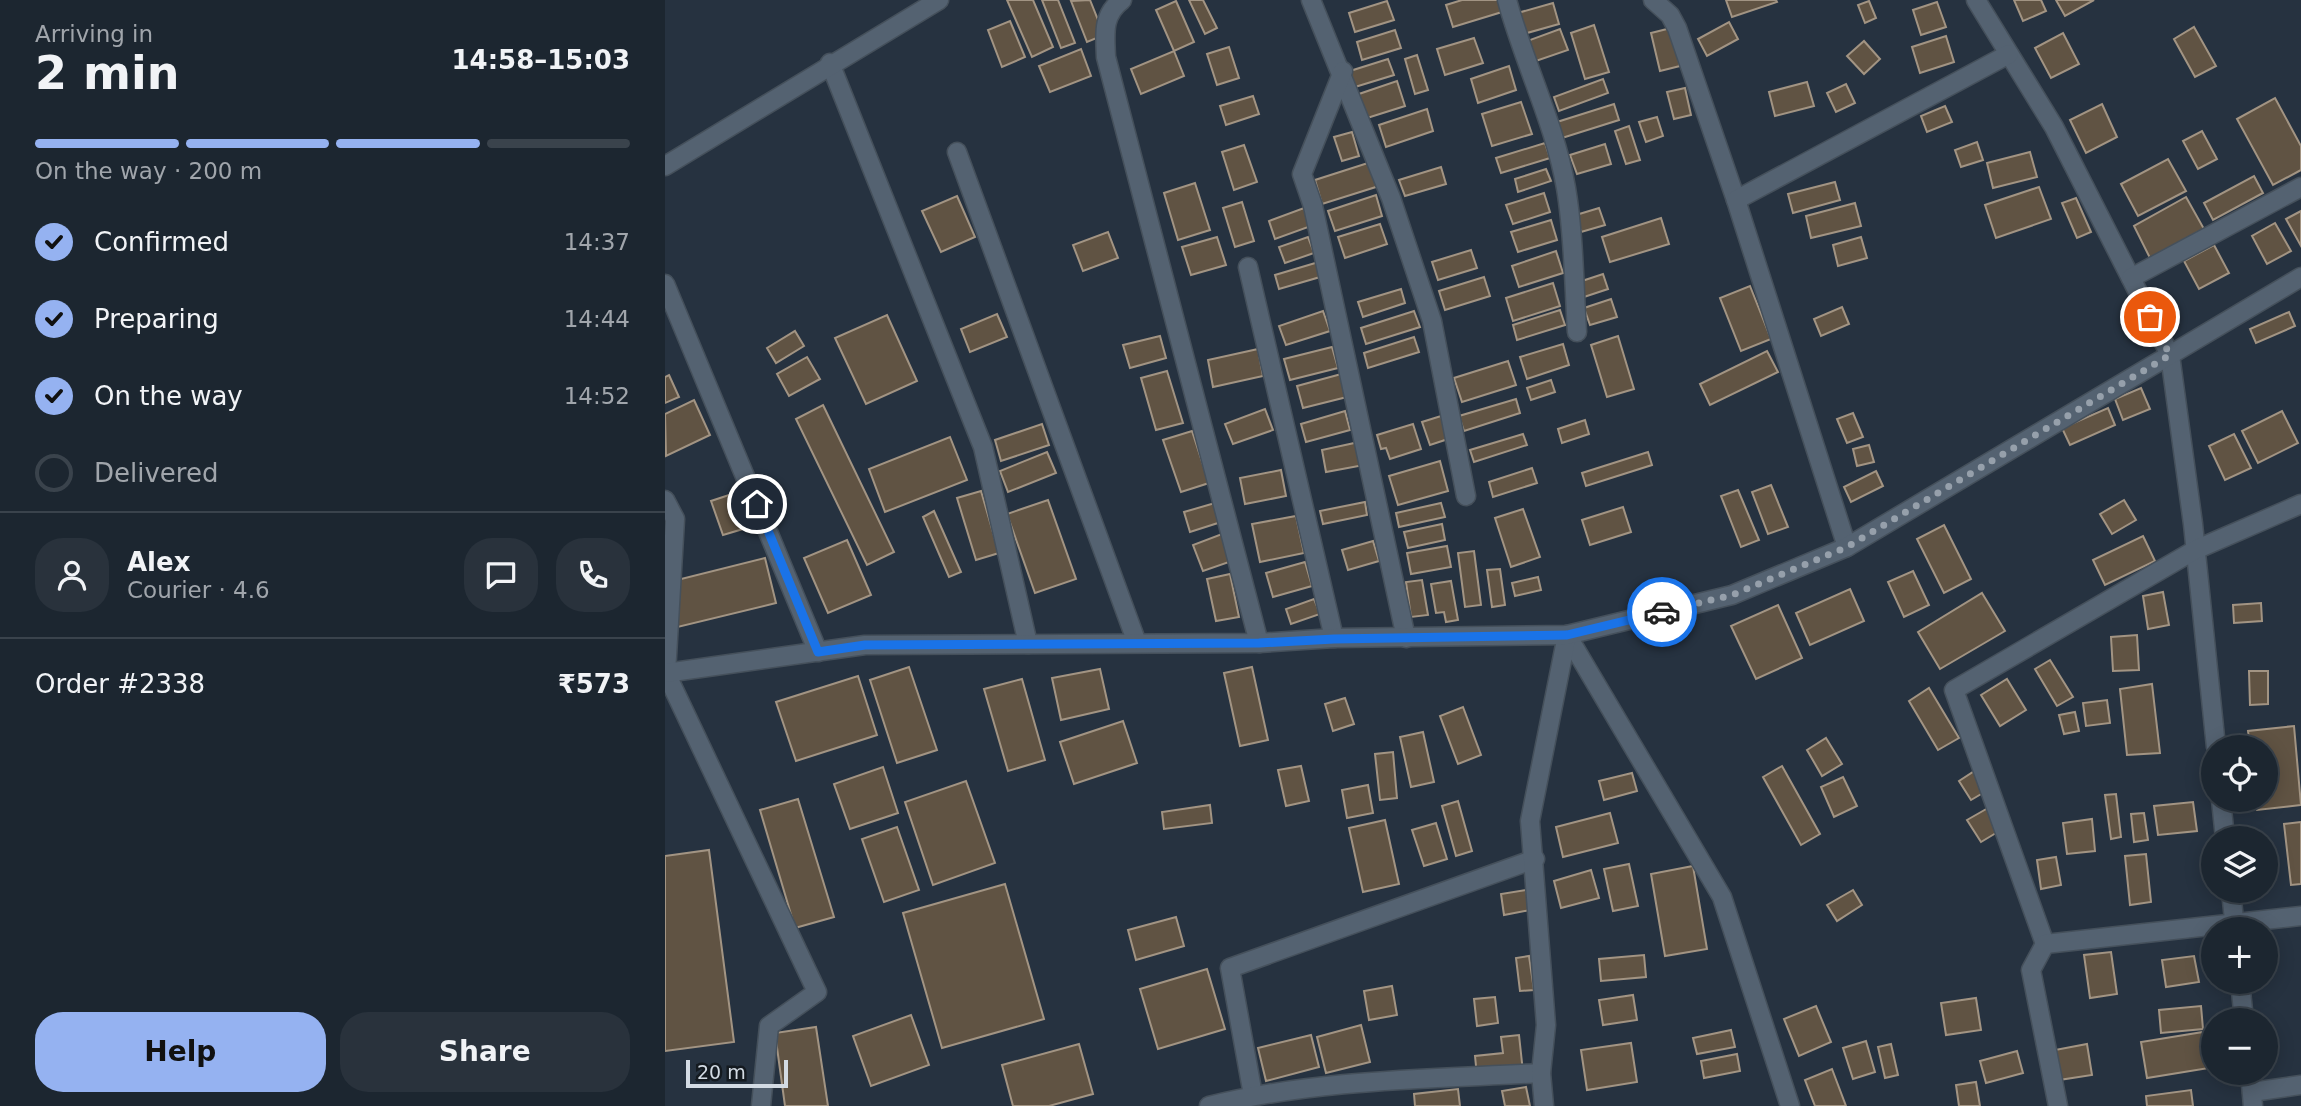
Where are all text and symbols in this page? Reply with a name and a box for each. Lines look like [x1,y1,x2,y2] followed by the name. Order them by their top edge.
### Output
[35,21,153,47] text: Arriving in
[451,45,630,75] text: 14:58–15:03
[35,46,179,100] text: 2 min
[35,158,262,184] text: On the way · 200 m
[35,223,73,261] icon: check
[94,227,229,257] text: Confirmed
[564,229,630,255] text: 14:37
[2120,287,2180,347] pin
[2131,298,2169,336] icon: bag
[35,300,73,338] icon: check
[94,304,219,334] text: Preparing
[564,306,630,332] text: 14:44
[35,377,73,415] icon: check
[94,381,243,411] text: On the way
[564,383,630,409] text: 14:52
[94,458,218,488] text: Delivered
[727,474,787,534] pin
[738,485,776,523] icon: home
[35,538,109,612] button: person
[464,538,538,612] button: chat
[556,538,630,612] button: phone
[127,547,190,577] text: Alex
[127,577,270,603] text: Courier · 4.6
[1627,577,1697,647] courier
[1643,593,1681,631] icon: car
[35,669,205,699] text: Order #2338
[558,669,630,699] text: ₹573
[2201,735,2278,1085] map controls
[2201,735,2278,812] button: locate
[2201,826,2278,903] button: layers
[2201,917,2278,994] button: +
[2201,1008,2278,1085] button: −
[35,1012,326,1092] button: Help
[340,1012,630,1092] button: Share
[686,1057,787,1089] scale bar
[697,1061,746,1083] text: 20 m

